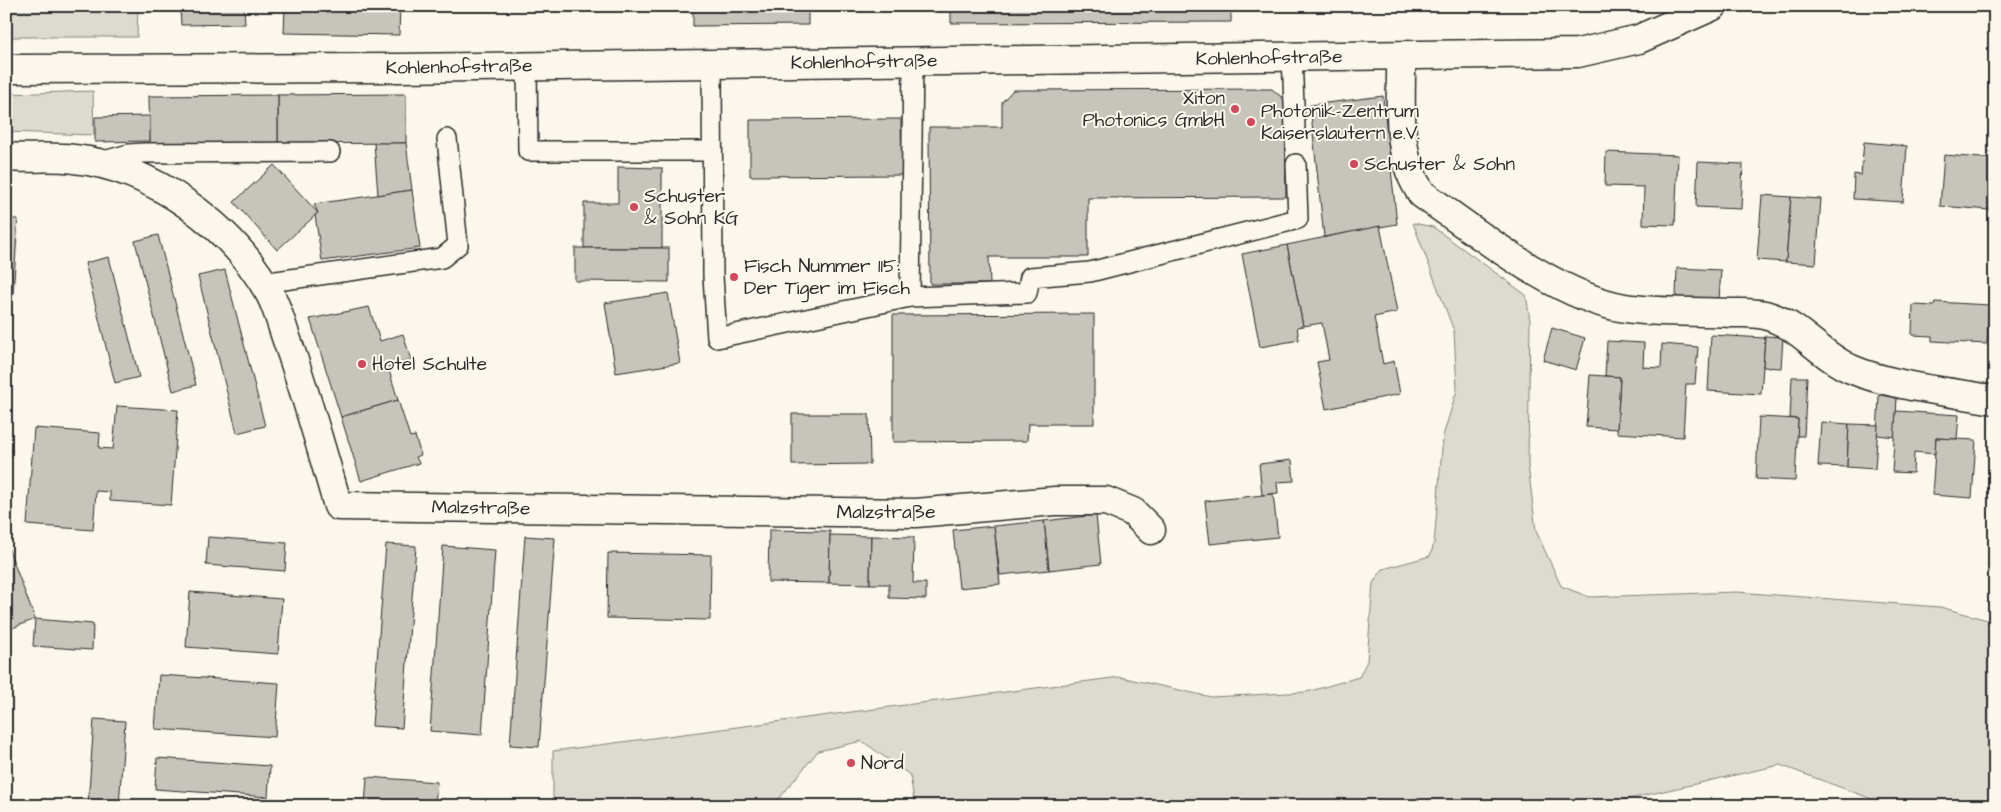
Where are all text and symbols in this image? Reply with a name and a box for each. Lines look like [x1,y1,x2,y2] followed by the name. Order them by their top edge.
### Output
[1195,43,1343,73] street label: Kohlenhofstraße
[790,47,938,77] street label: Kohlenhofstraße
[385,52,533,82] street label: Kohlenhofstraße
[1083,85,1225,134] place label: Xiton Photonics GmbH
[1261,98,1420,147] place label: Photonik-Zentrum Kaiserslautern e.V.
[1229,103,1241,115] marker: Xiton Photonics GmbH
[1245,116,1257,128] marker: Photonik-Zentrum Kaiserslautern e.V.
[1364,151,1515,178] place label: Schuster & Sohn
[1348,158,1360,170] marker: Schuster & Sohn
[644,183,738,232] place label: Schuster & Sohn KG
[628,201,640,213] marker: Schuster & Sohn KG
[744,253,910,303] place label: Fisch Nummer 115: Der Tiger im Fisch
[728,271,740,283] marker: Fisch Nummer 115: Der Tiger im Fisch
[372,351,487,378] place label: Hotel Schulte
[356,358,368,370] marker: Hotel Schulte
[431,494,531,522] street label: Malzstraße
[837,499,935,526] street label: Malzstraße
[861,750,904,777] place label: Nord
[845,757,857,769] marker: Nord

